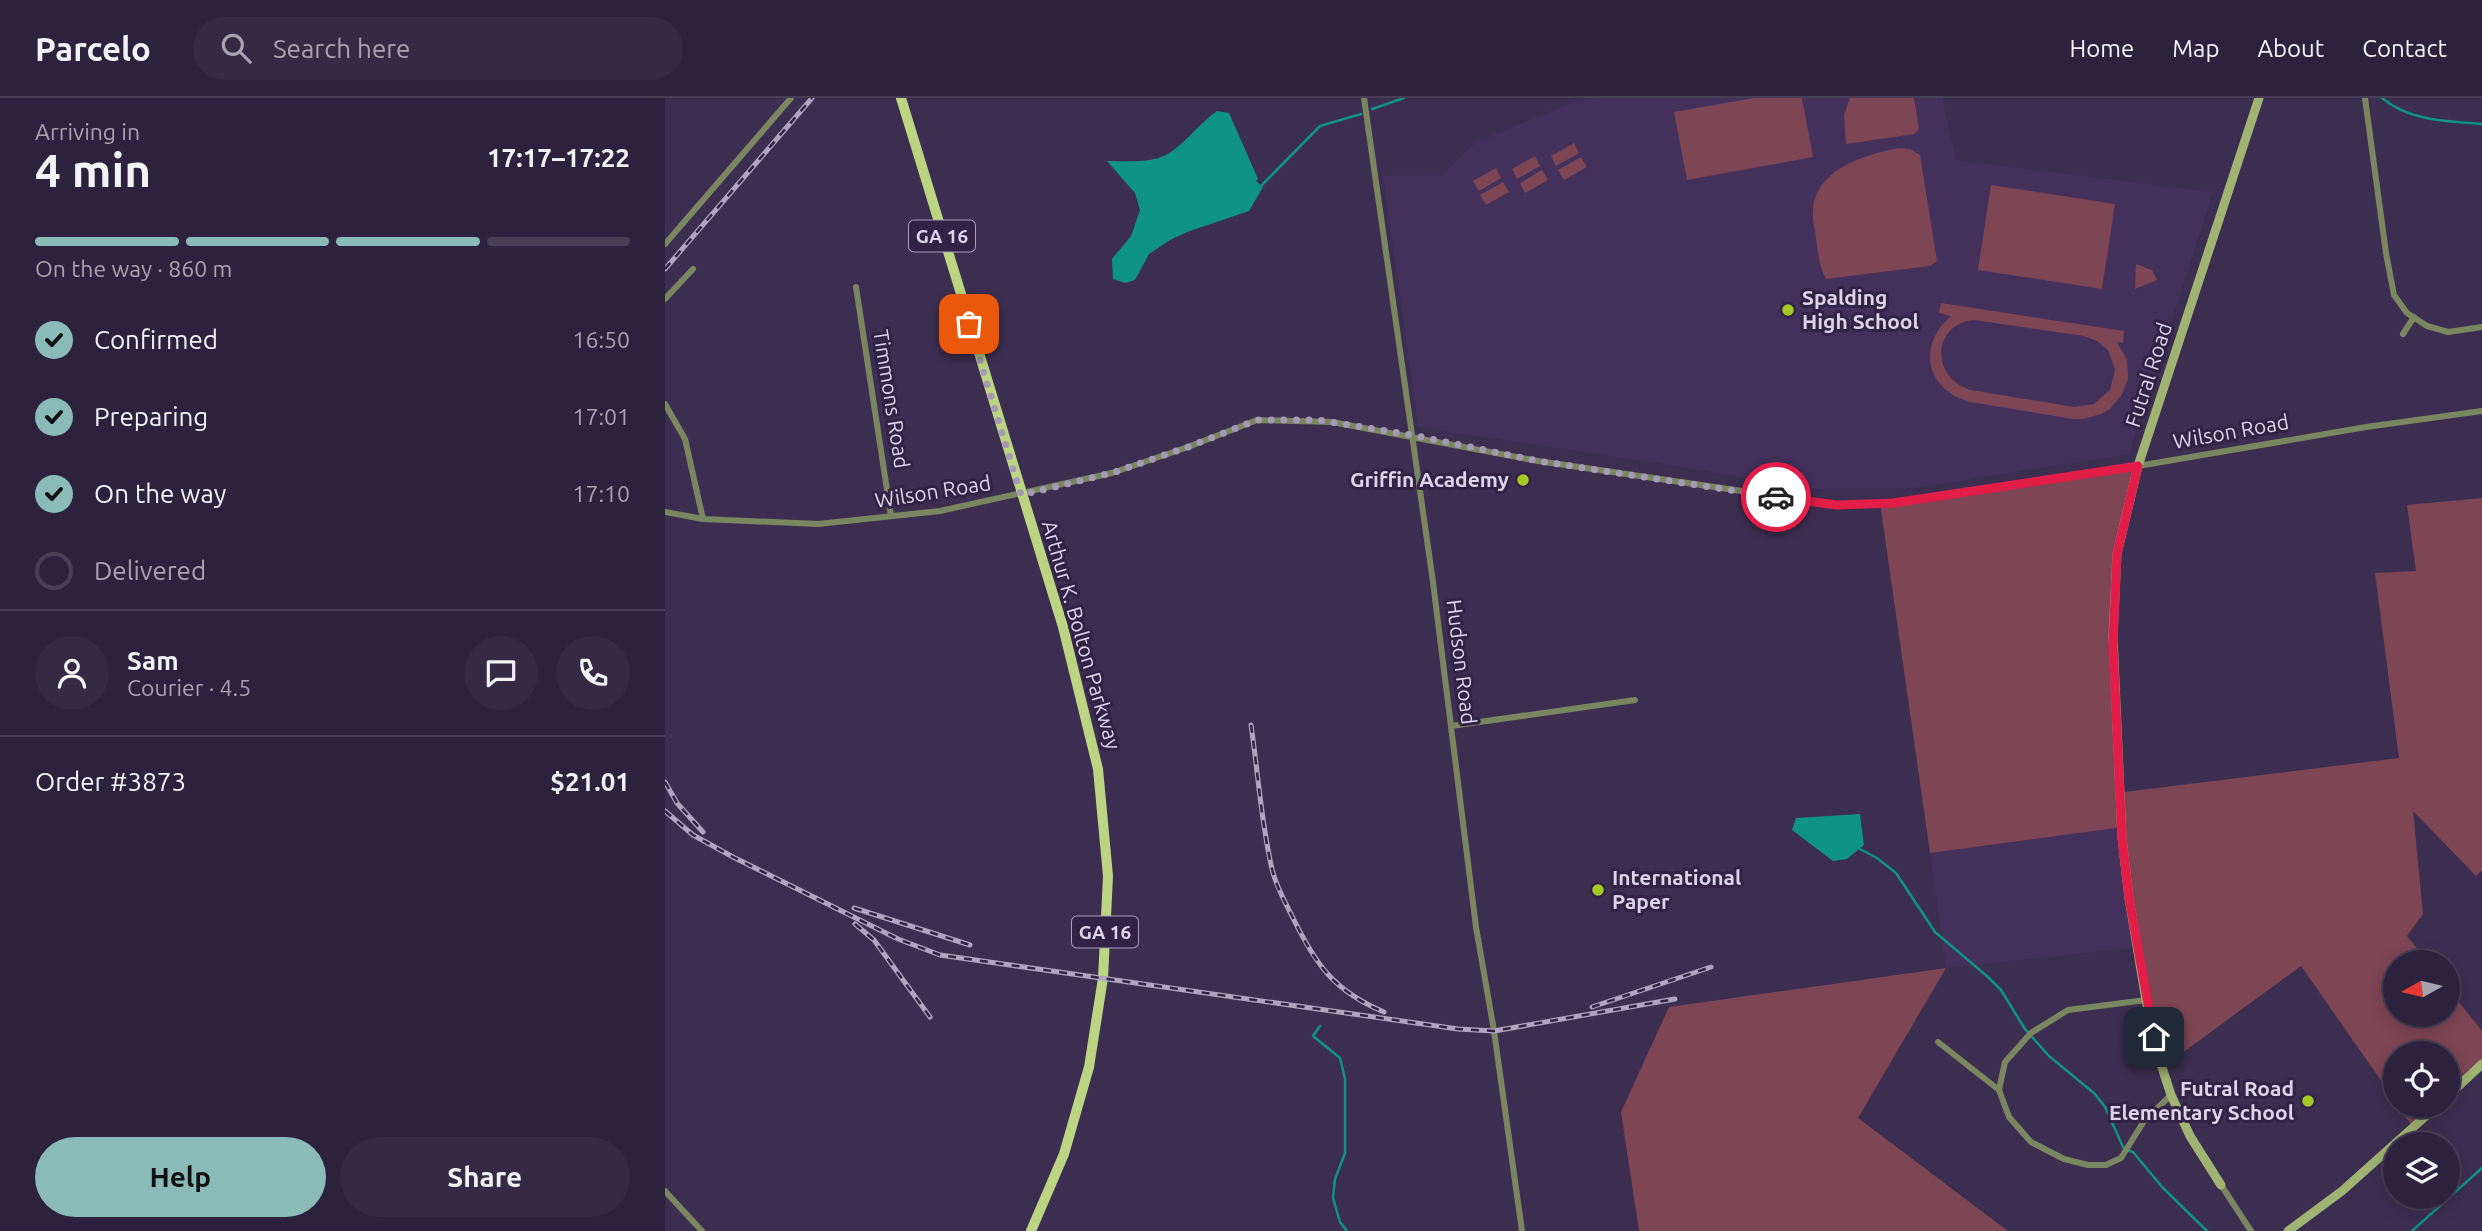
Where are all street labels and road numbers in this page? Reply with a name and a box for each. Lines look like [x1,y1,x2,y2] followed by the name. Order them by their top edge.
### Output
[909,220,975,252] road number: GA 16
[2120,319,2176,430] street label: Futral Road
[869,328,915,470] street label: Timmons Road
[2171,409,2291,453] street label: Wilson Road
[873,470,993,512] street label: Wilson Road
[1038,517,1126,752] street label: Arthur K. Bolton Parkway
[1442,598,1482,726] street label: Hudson Road
[1072,916,1138,947] road number: GA 16

